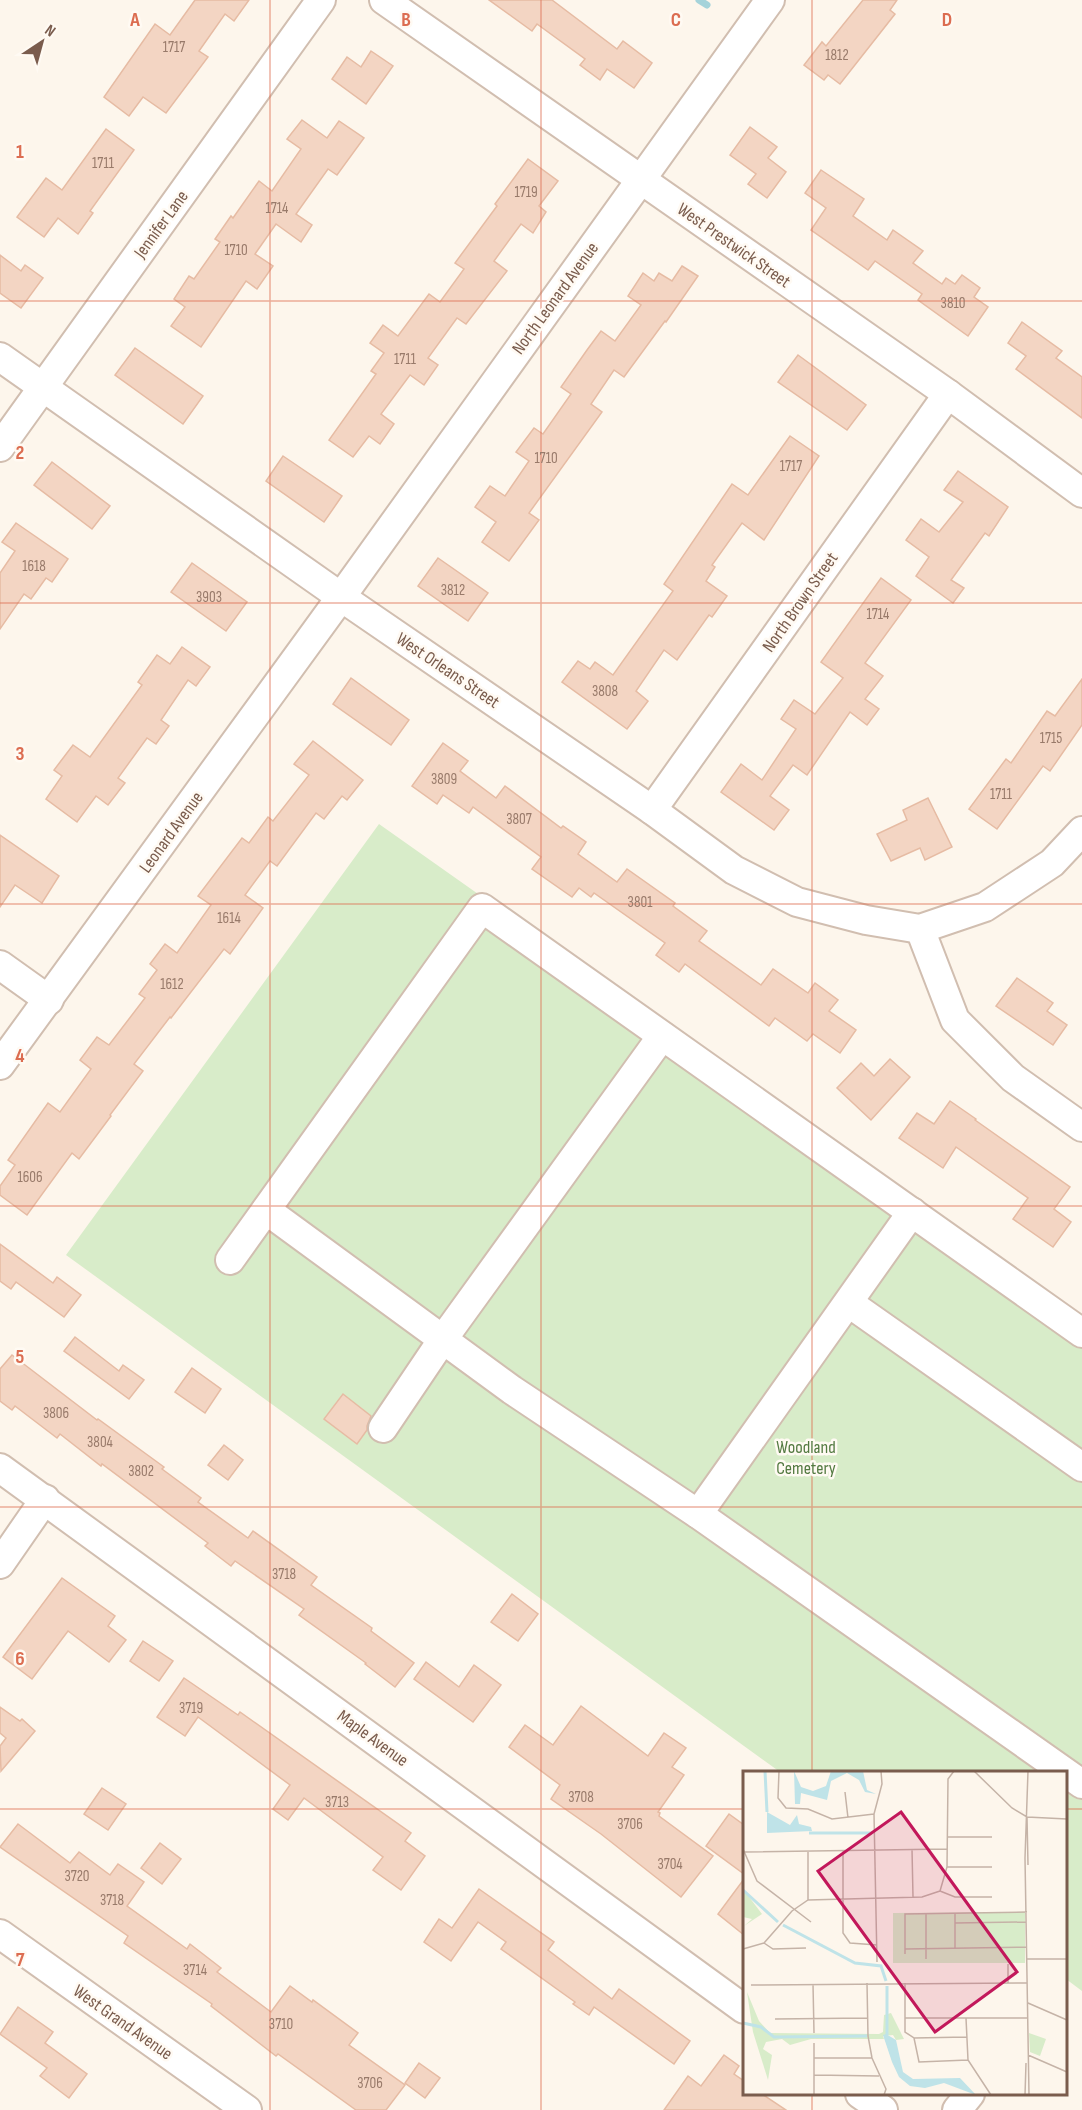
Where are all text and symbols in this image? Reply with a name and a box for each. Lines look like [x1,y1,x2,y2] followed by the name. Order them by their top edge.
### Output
[129,8,140,32] text: A
[401,8,411,32] text: B
[671,8,681,32] text: C
[942,8,952,32] text: D
[12,12,72,72] north arrow
[41,21,59,41] text: N
[163,38,185,57] house number: 1717
[825,46,849,65] house number: 1812
[16,140,24,164] text: 1
[92,154,115,173] house number: 1711
[514,183,538,202] house number: 1719
[129,186,193,263] street label: Jennifer Lane
[266,199,288,218] house number: 1714
[673,199,795,293] street label: West Prestwick Street
[508,238,603,358] street label: North Leonard Avenue
[224,241,248,260] house number: 1710
[941,294,965,313] house number: 3810
[394,350,417,369] house number: 1711
[16,441,24,465] text: 2
[534,449,558,468] house number: 1710
[780,457,802,476] house number: 1717
[758,548,843,656] street label: North Brown Street
[22,557,46,576] house number: 1618
[441,581,465,600] house number: 3812
[196,588,222,607] house number: 3903
[867,605,889,624] house number: 1714
[392,628,504,713] street label: West Orleans Street
[592,682,618,701] house number: 3808
[1040,729,1062,748] house number: 1715
[16,742,25,766] text: 3
[431,770,457,789] house number: 3809
[990,785,1013,804] house number: 1711
[135,788,208,877] street label: Leonard Avenue
[506,810,532,829] house number: 3807
[628,893,653,912] house number: 3801
[217,909,241,928] house number: 1614
[160,975,184,994] house number: 1612
[15,1044,25,1068] text: 4
[17,1168,43,1187] house number: 1606
[16,1345,25,1369] text: 5
[43,1404,69,1423] house number: 3806
[87,1433,113,1452] house number: 3804
[776,1437,836,1479] park label: Woodland Cemetery
[128,1462,154,1481] house number: 3802
[272,1565,296,1584] house number: 3718
[15,1647,25,1671] text: 6
[179,1699,203,1718] house number: 3719
[333,1706,412,1771] street label: Maple Avenue
[743,1771,1067,2095] inset map
[568,1788,594,1807] house number: 3708
[325,1793,349,1812] house number: 3713
[617,1815,643,1834] house number: 3706
[657,1855,683,1874] house number: 3704
[64,1867,90,1886] house number: 3720
[100,1891,124,1910] house number: 3718
[16,1948,25,1972] text: 7
[183,1961,207,1980] house number: 3714
[69,1980,176,2064] street label: West Grand Avenue
[269,2015,293,2034] house number: 3710
[357,2074,383,2093] house number: 3706

